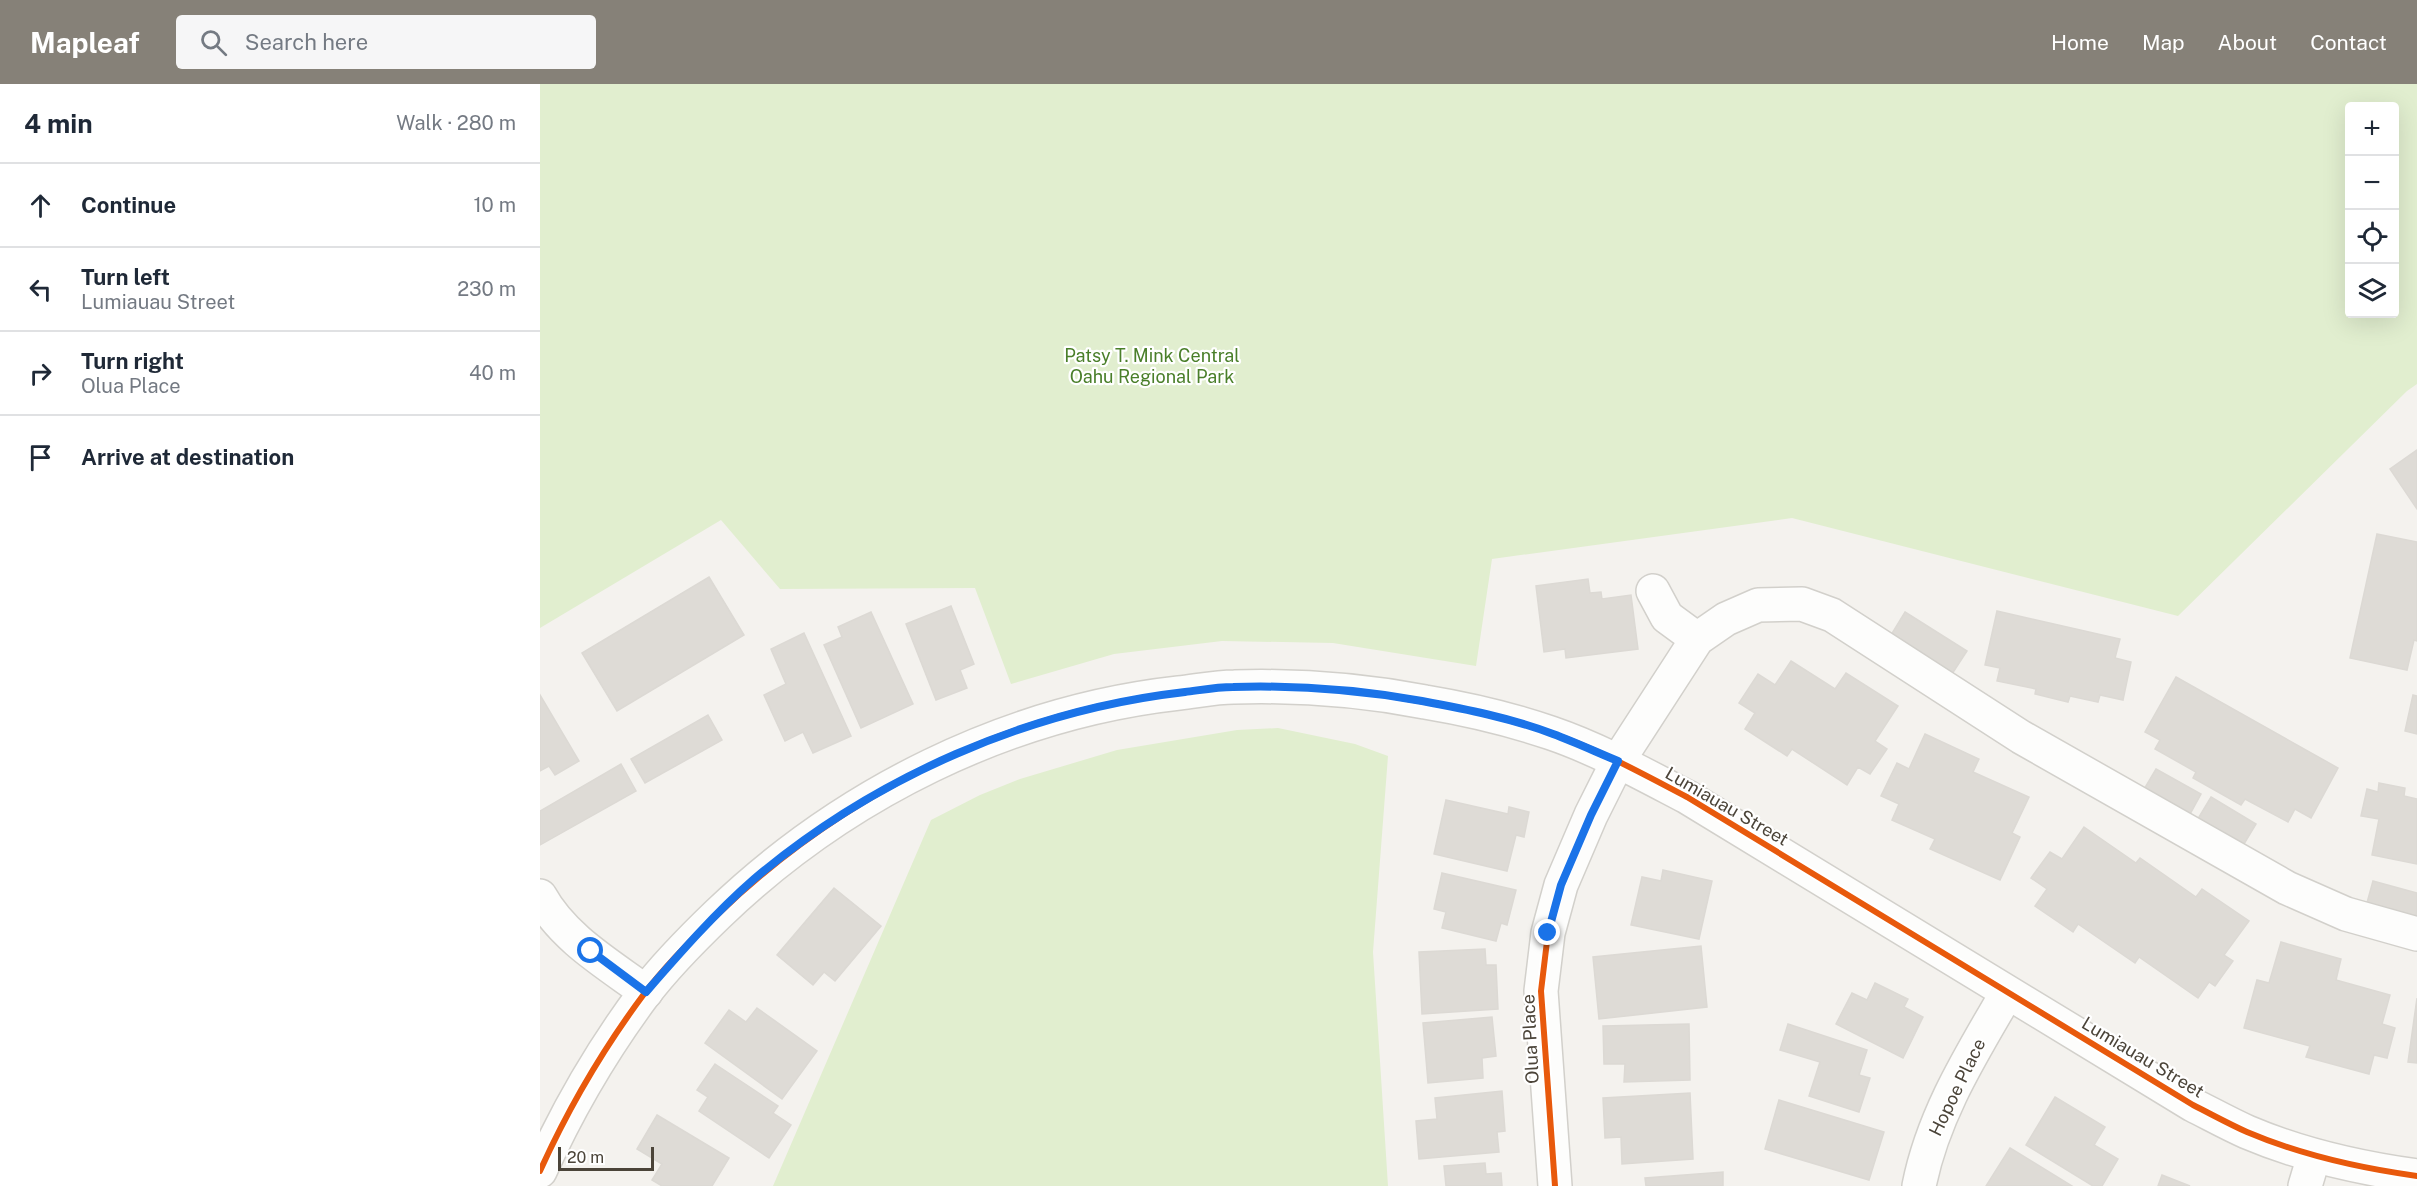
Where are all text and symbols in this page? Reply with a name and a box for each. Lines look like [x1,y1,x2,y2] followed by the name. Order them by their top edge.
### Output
[176,15,596,69] search box
[30,26,140,59] text: Mapleaf
[197,26,230,59] icon: search
[245,29,368,55] text: Search here
[2051,30,2109,55] text: Home
[2142,30,2185,55] text: Map
[2218,30,2277,55] text: About
[2310,30,2387,55] text: Contact
[2345,102,2399,318] map controls
[2345,102,2399,156] button: +
[24,108,93,139] text: 4 min
[396,111,516,135] text: Walk · 280 m
[2345,156,2399,210] button: −
[24,189,57,222] icon: ahead
[81,192,176,218] text: Continue
[473,193,516,217] text: 10 m
[2345,210,2399,264] button: locate
[81,264,170,290] text: Turn left
[2345,264,2399,318] button: layers
[24,273,57,306] icon: left
[457,277,516,301] text: 230 m
[81,290,235,314] text: Lumiauau Street
[1064,345,1240,387] park label: Patsy T. Mink Central Oahu Regional Park
[81,348,184,374] text: Turn right
[24,357,57,390] icon: right
[469,361,516,385] text: 40 m
[81,374,181,398] text: Olua Place
[24,441,57,474] icon: arrive
[81,444,294,470] text: Arrive at destination
[1662,762,1792,850] street label: Lumiauau Street
[1534,919,1560,945] route end
[577,937,603,963] route start
[1517,994,1543,1084] street label: Olua Place
[2078,1012,2208,1102] street label: Lumiauau Street
[1924,1035,1990,1139] street label: Hopoe Place
[558,1144,654,1172] scale bar
[567,1148,604,1167] text: 20 m

